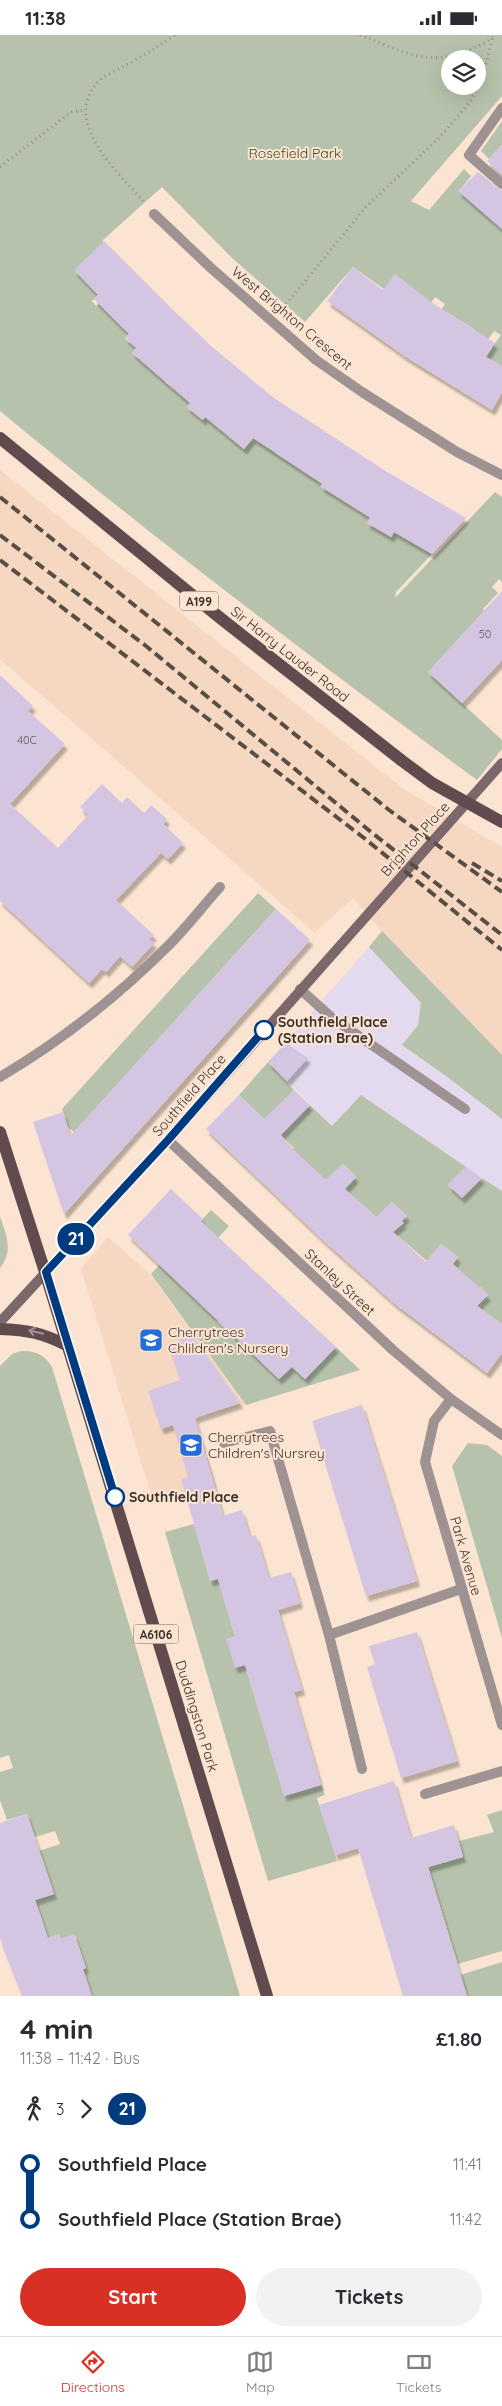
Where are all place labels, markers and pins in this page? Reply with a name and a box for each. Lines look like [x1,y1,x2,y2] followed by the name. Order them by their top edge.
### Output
[278,1013,388,1047] place label: Southfield Place (Station Brae)
[254,1020,274,1040] marker: Southfield Place (Station Brae)
[168,1323,288,1357] place label: Cherrytrees Chlildren's Nursery
[138,1327,164,1353] school or university icon: Cherrytrees Chlildren's Nursery
[208,1428,325,1462] place label: Cherrytrees Children's Nursrey
[178,1432,204,1458] school or university icon: Cherrytrees Children's Nursrey
[105,1487,125,1507] marker: Southfield Place
[129,1488,239,1506] place label: Southfield Place

